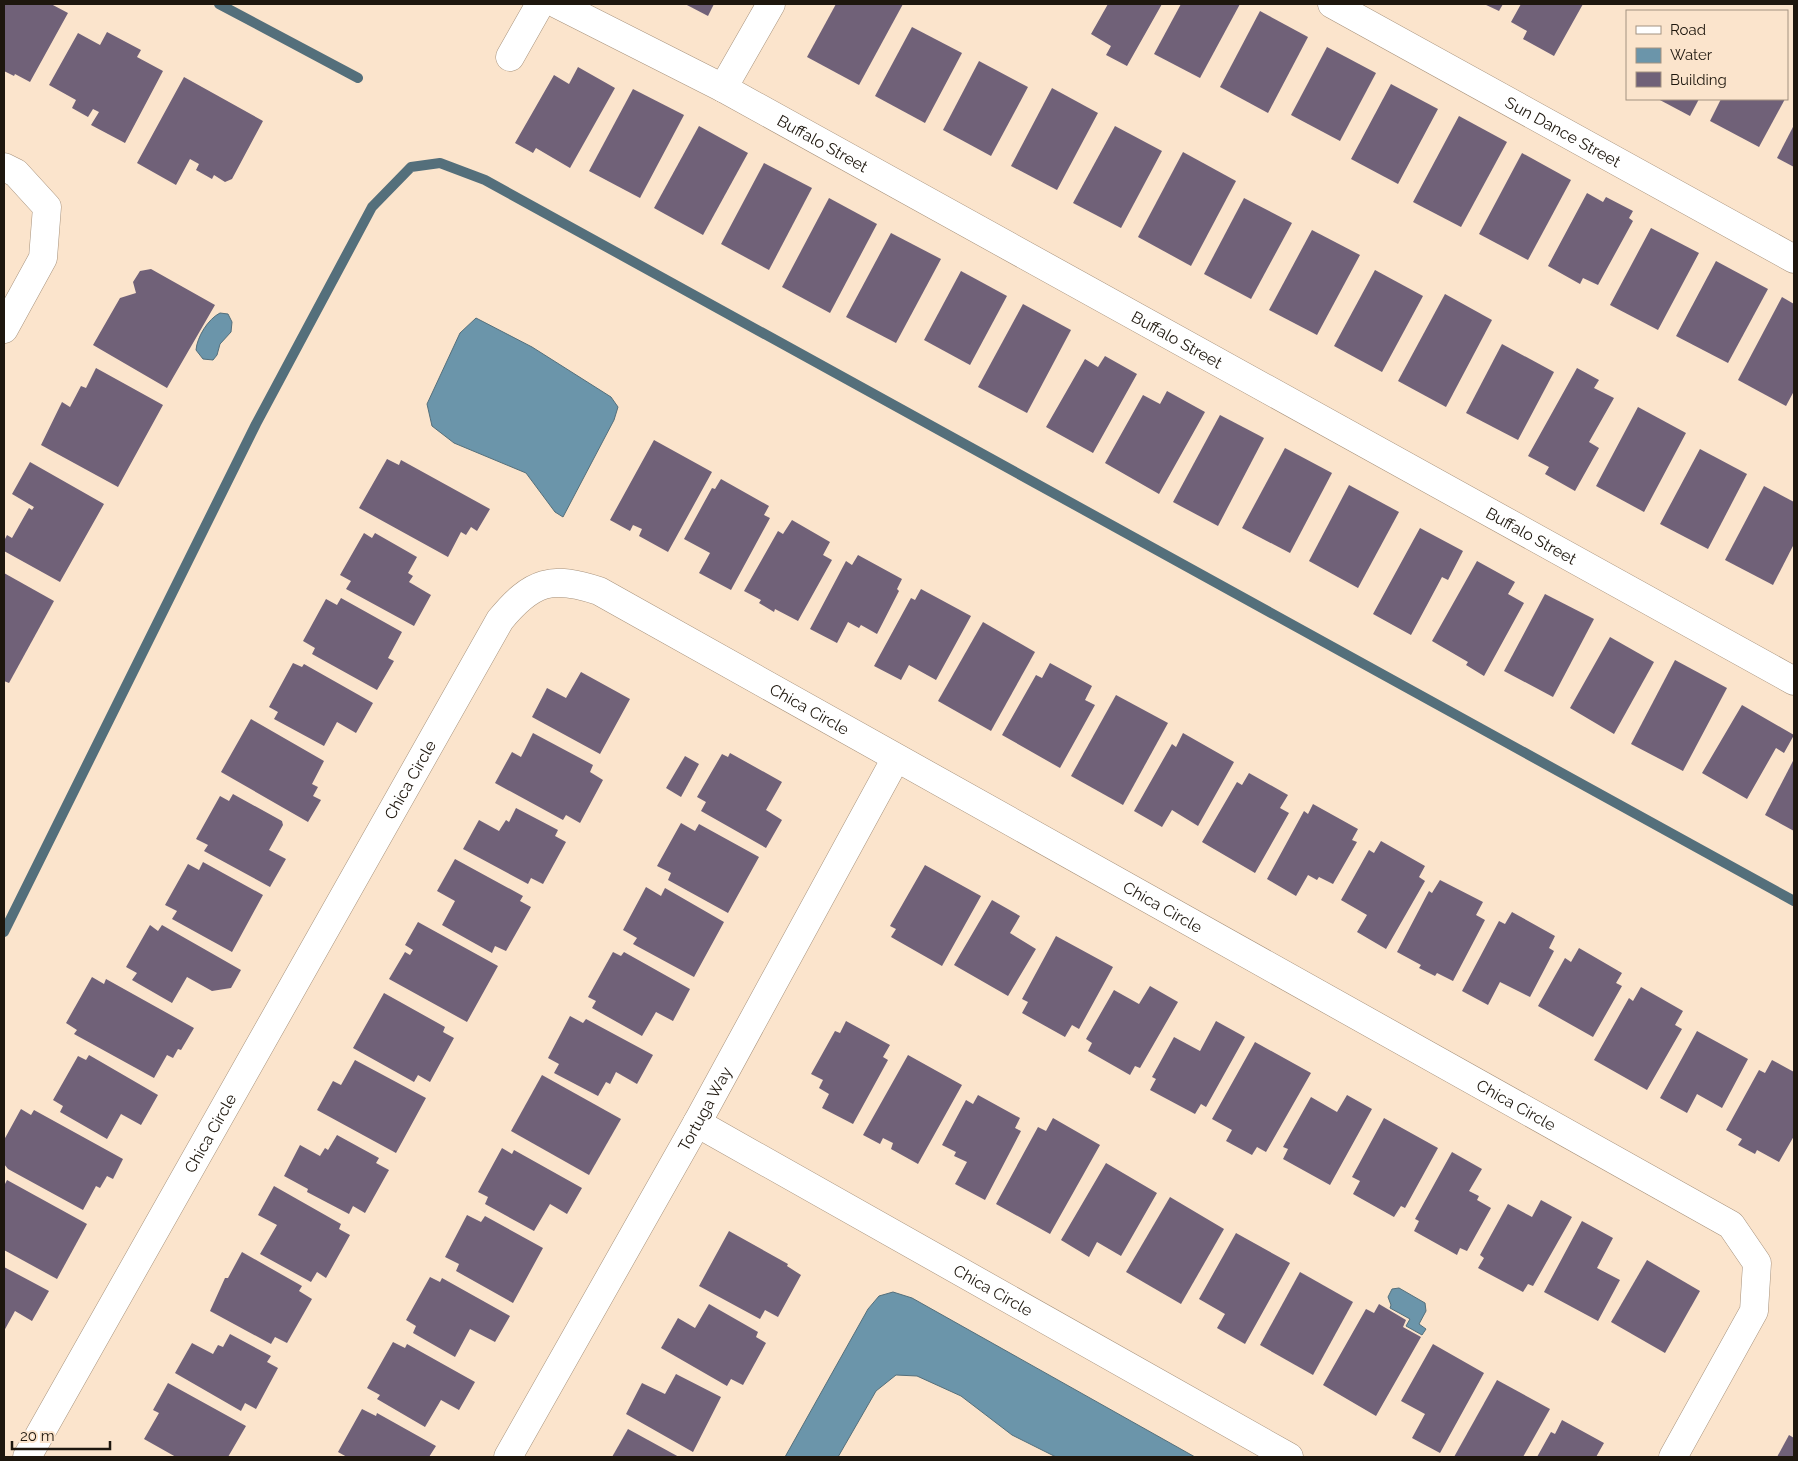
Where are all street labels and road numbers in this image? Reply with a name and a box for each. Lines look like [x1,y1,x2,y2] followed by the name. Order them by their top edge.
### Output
[1502,93,1624,172] street label: Sun Dance Street
[774,111,872,177] street label: Buffalo Street
[1128,307,1226,373] street label: Buffalo Street
[1482,503,1580,569] street label: Buffalo Street
[766,680,852,739] street label: Chica Circle
[380,737,440,823] street label: Chica Circle
[1120,878,1206,937] street label: Chica Circle
[674,1063,736,1154] street label: Tortuga Way
[1473,1075,1559,1135] street label: Chica Circle
[181,1090,240,1176] street label: Chica Circle
[950,1261,1036,1320] street label: Chica Circle

